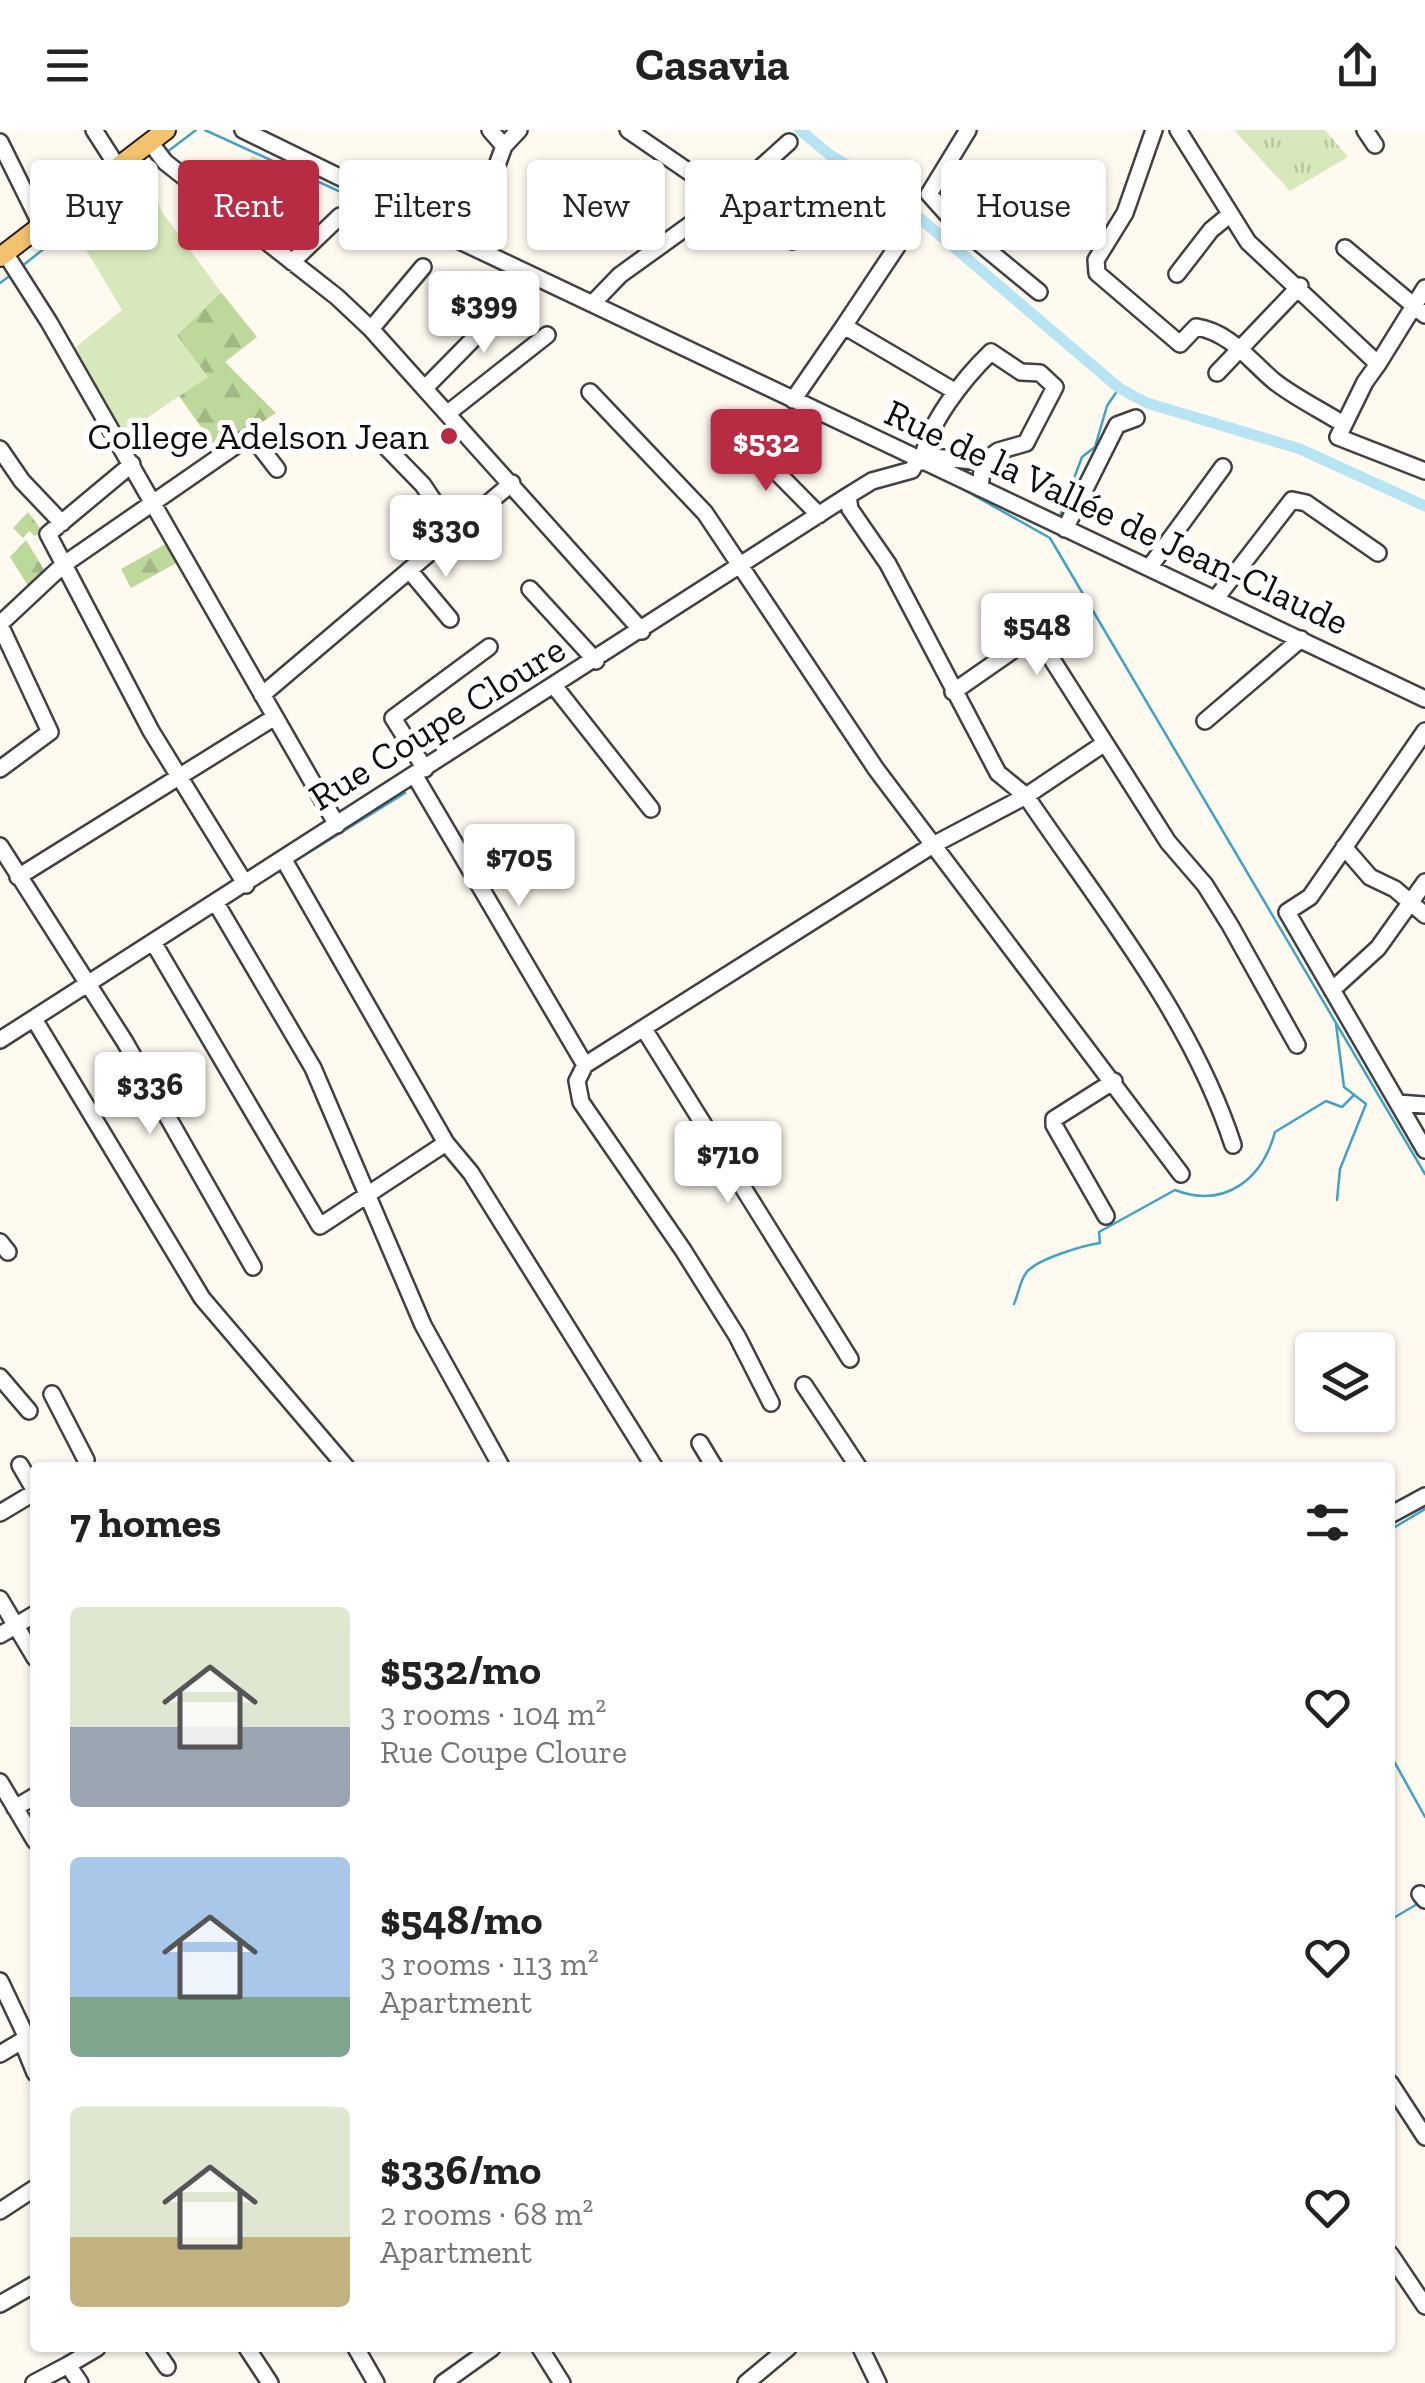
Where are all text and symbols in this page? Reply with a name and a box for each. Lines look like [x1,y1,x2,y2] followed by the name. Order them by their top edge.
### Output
[40,38,95,93] icon: menu
[635,38,790,92] text: Casavia
[1330,38,1385,93] icon: share
[30,160,158,250] chip: Buy
[178,160,319,250] chip: Rent
[339,160,507,250] chip: Filters
[527,160,665,250] chip: New
[685,160,921,250] chip: Apartment
[941,160,1106,250] chip: House
[425,271,543,356] pin: $399
[450,284,518,322] text: $399
[878,389,1356,645] street label: Rue de la Vallée de Jean-Claude
[707,409,825,494] pin: $532
[88,413,429,459] place label: College Adelson Jean
[733,422,799,460] text: $532
[438,425,460,447] marker: College Adelson Jean
[387,495,505,580] pin: $330
[412,508,480,546] text: $330
[978,593,1096,678] pin: $548
[1003,606,1071,644] text: $548
[300,626,574,820] street label: Rue Coupe Cloure
[460,824,578,909] pin: $705
[486,837,552,875] text: $705
[91,1052,209,1137] pin: $336
[117,1065,183,1103] text: $336
[669,1121,787,1206] pin: $710
[697,1134,759,1172] text: $710
[1295,1332,1395,1432] map controls
[1295,1332,1395,1432] button: layers
[1300,1495,1355,1550] icon: filters
[70,1497,221,1548] text: 7 homes
[380,1644,541,1695] text: $532/mo
[150,1647,270,1767] icon: home
[1300,1680,1355,1735] icon: heart
[380,1695,606,1733] text: 3 rooms · 104 m²
[380,1733,627,1771] text: Rue Coupe Cloure
[380,1894,543,1945] text: $548/mo
[150,1897,270,2017] icon: home
[1300,1930,1355,1985] icon: heart
[380,1945,599,1983] text: 3 rooms · 113 m²
[380,1983,532,2021] text: Apartment
[380,2144,541,2195] text: $336/mo
[150,2147,270,2267] icon: home
[1300,2180,1355,2235] icon: heart
[380,2195,593,2233] text: 2 rooms · 68 m²
[380,2233,532,2271] text: Apartment

